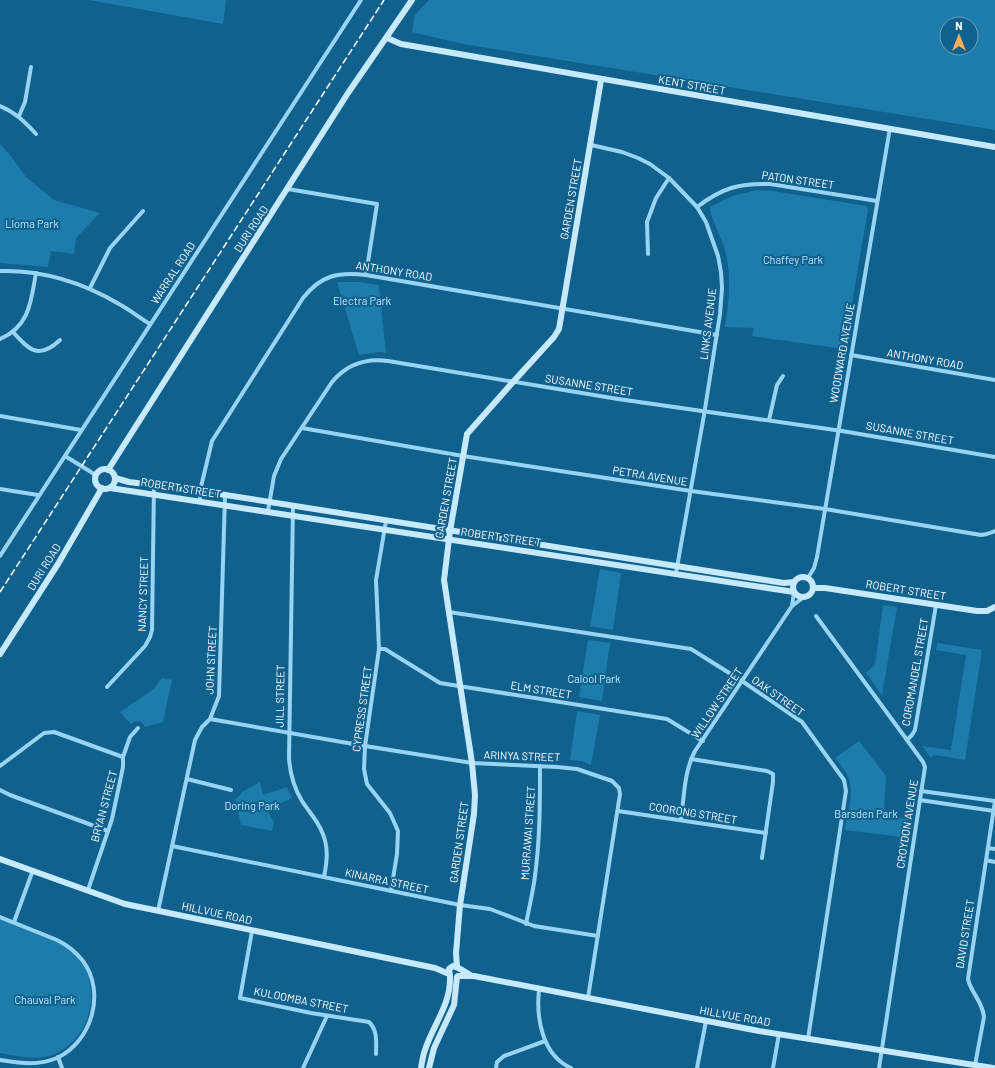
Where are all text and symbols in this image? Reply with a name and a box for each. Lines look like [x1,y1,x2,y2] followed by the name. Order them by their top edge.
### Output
[939,16,979,56] north arrow
[955,19,963,32] text: N
[657,72,727,97] street label: KENT STREET
[557,157,584,240] street label: GARDEN STREET
[761,168,835,191] street label: PATON STREET
[231,203,271,254] street label: DURI ROAD
[5,217,59,230] park label: Lloma Park
[148,239,198,306] street label: WARRAL ROAD
[763,253,824,266] park label: Chaffey Park
[355,258,433,283] street label: ANTHONY ROAD
[697,287,718,361] street label: LINKS AVENUE
[333,294,392,307] park label: Electra Park
[826,302,857,404] street label: WOODWARD AVENUE
[886,345,964,372] street label: ANTHONY ROAD
[544,371,634,398] street label: SUSANNE STREET
[865,418,955,447] street label: SUSANNE STREET
[432,456,459,539] street label: GARDEN STREET
[612,463,689,488] street label: PETRA AVENUE
[140,475,222,500] street label: ROBERT STREET
[460,524,542,549] street label: ROBERT STREET
[24,541,63,593] street label: DURI ROAD
[135,556,150,632] street label: NANCY STREET
[865,577,947,602] street label: ROBERT STREET
[899,617,930,727] street label: COROMANDEL STREET
[202,625,219,695] street label: JOHN STREET
[272,665,287,727] street label: JILL STREET
[349,665,374,753] street label: CYPRESS STREET
[688,665,745,740] street label: WILLOW STREET
[567,672,621,685] park label: Calool Park
[749,673,807,718] street label: OAK STREET
[510,678,573,701] street label: ELM STREET
[483,748,561,763] street label: ARINYA STREET
[88,768,119,843] street label: BRYAN STREET
[893,778,920,869] street label: CROYDON AVENUE
[518,786,537,880] street label: MURRAWAI STREET
[224,799,280,812] park label: Doring Park
[648,799,738,826] street label: COORONG STREET
[446,800,471,883] street label: GARDEN STREET
[834,807,898,820] park label: Barsden Park
[344,865,430,896] street label: KINARRA STREET
[953,898,976,969] street label: DAVID STREET
[181,899,254,926] street label: HILLVUE ROAD
[253,984,349,1015] street label: KULOOMBA STREET
[14,993,76,1006] park label: Chauval Park
[699,1003,772,1028] street label: HILLVUE ROAD

